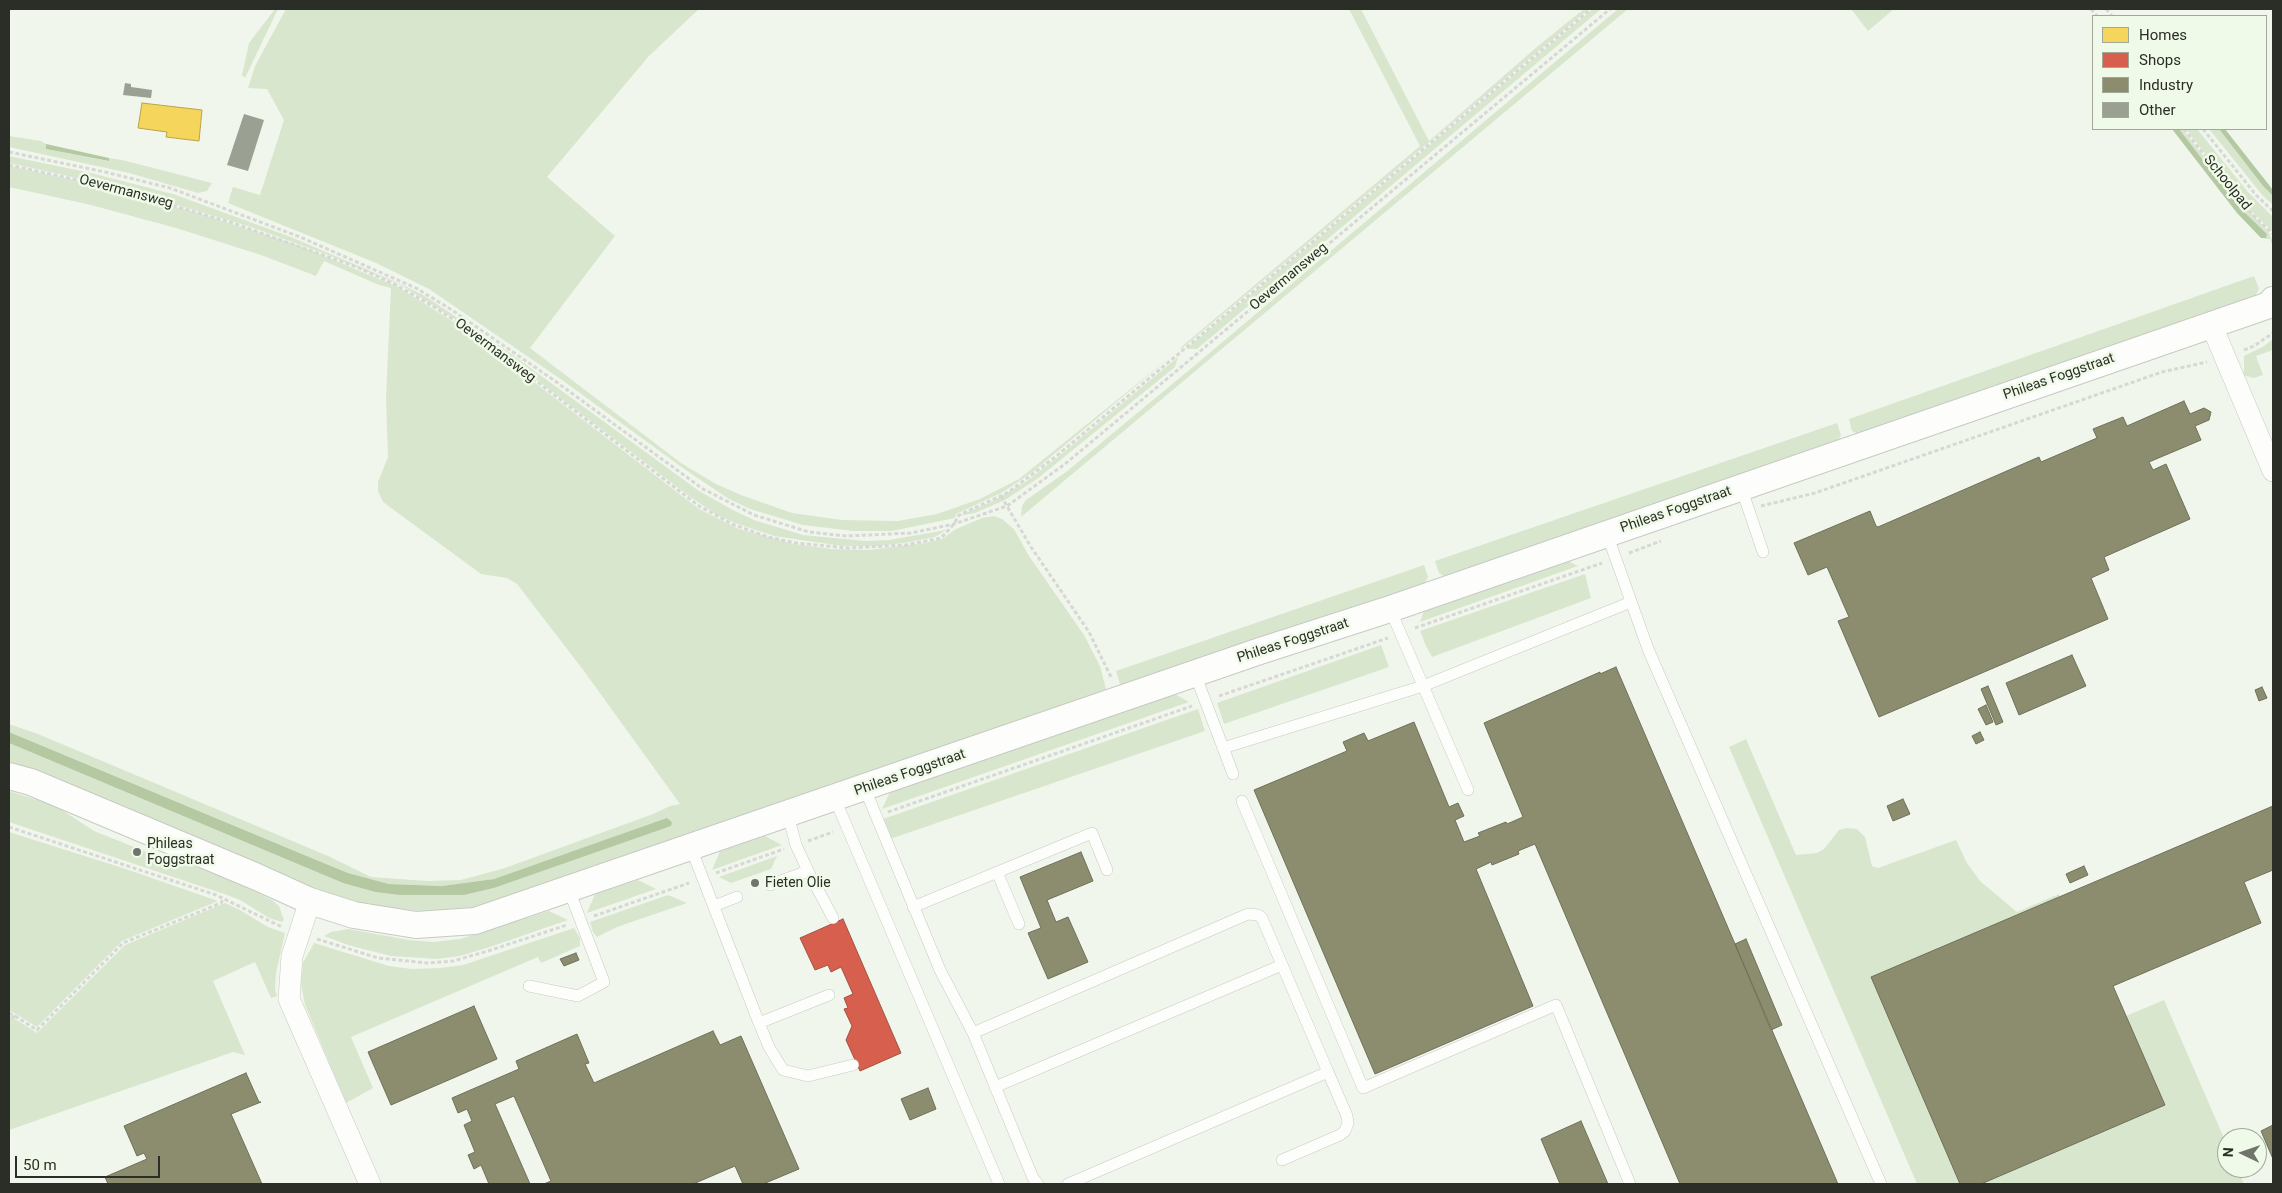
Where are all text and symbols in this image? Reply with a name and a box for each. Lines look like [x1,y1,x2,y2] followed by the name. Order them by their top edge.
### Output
[2092,15,2267,130] legend
[2139,26,2187,44] text: Homes
[2139,51,2181,69] text: Shops
[2139,76,2193,94] text: Industry
[2139,101,2176,119] text: Other
[2200,152,2254,214] street label: Schoolpad
[77,171,175,213] street label: Oevermansweg
[1247,240,1331,314] street label: Oevermansweg
[451,315,539,387] street label: Oevermansweg
[2001,350,2117,404] street label: Phileas Foggstraat
[1618,483,1734,537] street label: Phileas Foggstraat
[1235,615,1351,667] street label: Phileas Foggstraat
[852,746,968,800] street label: Phileas Foggstraat
[147,836,214,869] place label: Phileas Foggstraat
[131,846,143,858] marker: Phileas Foggstraat
[765,875,831,891] place label: Fieten Olie
[749,877,761,889] marker: Fieten Olie
[2217,1128,2267,1178] north arrow
[18,1146,162,1178] scale bar
[2220,1147,2236,1158] text: N
[23,1156,57,1174] text: 50 m

